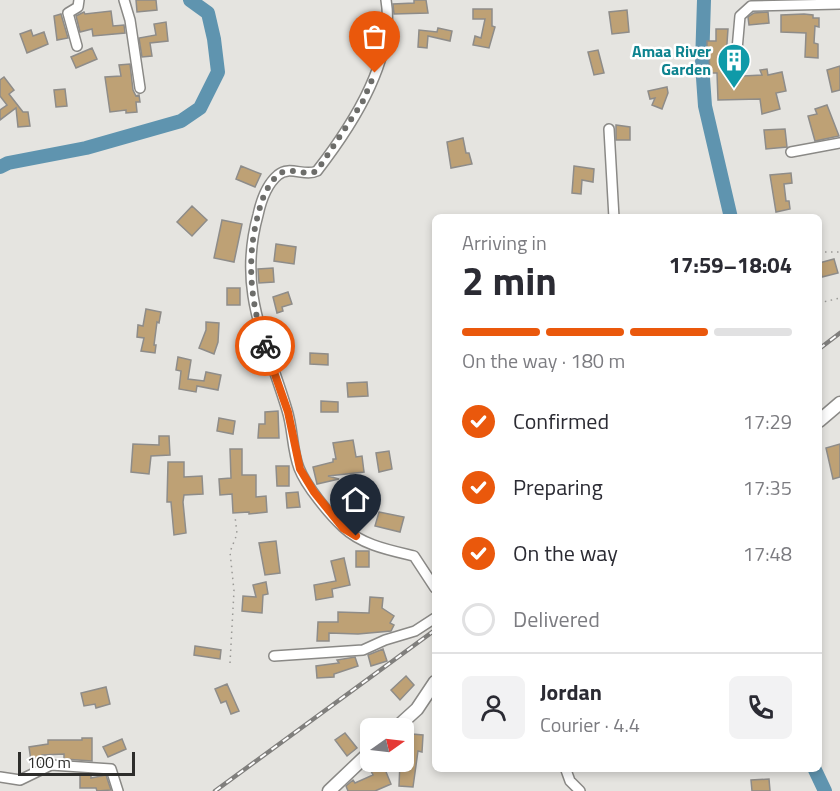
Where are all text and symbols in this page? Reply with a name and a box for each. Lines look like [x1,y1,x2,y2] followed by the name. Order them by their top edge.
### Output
[349,11,400,73] pin
[358,20,391,53] icon: bag
[632,39,711,81] place label: Amaa River Garden
[716,42,752,89] building icon: Amaa River Garden
[462,227,547,258] text: Arriving in
[669,248,792,282] text: 17:59–18:04
[462,251,557,310] text: 2 min
[235,316,295,376] courier
[249,330,282,363] icon: bike
[462,345,625,376] text: On the way · 180 m
[513,404,609,438] text: Confirmed
[462,405,495,438] icon: check
[743,406,792,437] text: 17:29
[513,470,603,504] text: Preparing
[462,471,495,504] icon: check
[743,472,792,503] text: 17:35
[330,474,381,536] pin
[339,483,372,516] icon: home
[513,536,618,570] text: On the way
[462,537,495,570] icon: check
[743,538,792,569] text: 17:48
[513,602,600,636] text: Delivered
[540,675,602,709] text: Jordan
[462,676,525,739] button: person
[729,676,792,739] button: phone
[540,709,640,740] text: Courier · 4.4
[360,718,414,772] north arrow
[360,718,414,772] map controls
[18,749,135,776] scale bar
[27,750,71,774] text: 100 m

